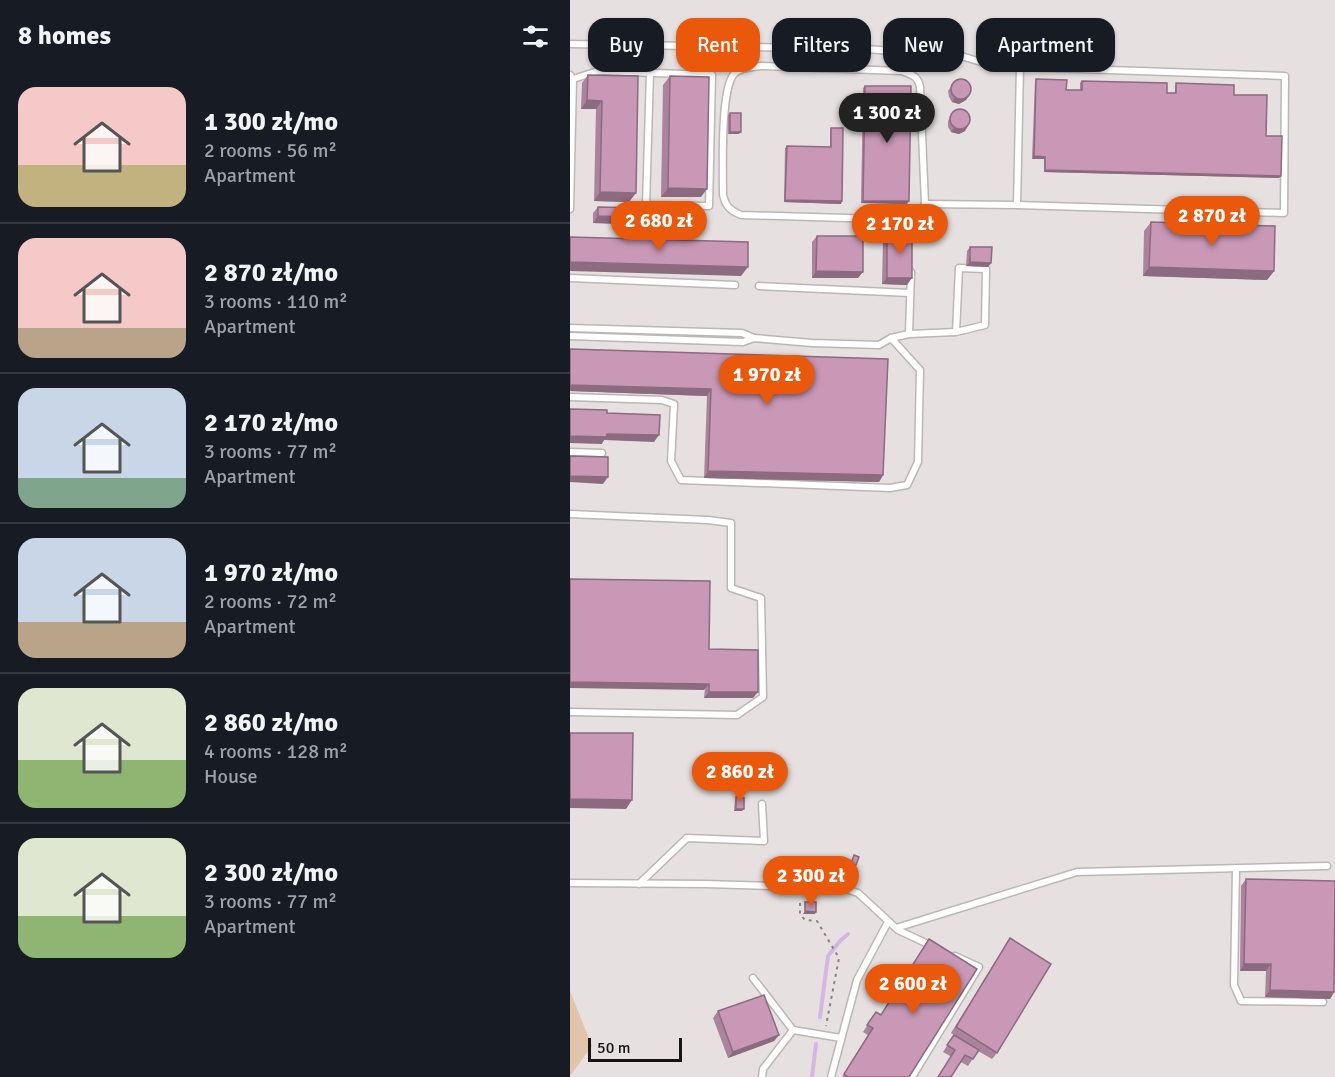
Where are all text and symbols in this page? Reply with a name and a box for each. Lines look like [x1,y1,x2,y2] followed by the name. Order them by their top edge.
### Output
[588,18,664,72] chip: Buy
[676,18,760,72] chip: Rent
[772,18,871,72] chip: Filters
[883,18,964,72] chip: New
[976,18,1115,72] chip: Apartment
[18,20,111,52] text: 8 homes
[519,20,552,53] icon: filters
[825,93,949,144] pin: 1 300 zł
[853,100,921,125] text: 1 300 zł
[204,106,338,138] text: 1 300 zł/mo
[66,111,138,183] icon: home
[204,138,337,163] text: 2 rooms · 56 m²
[204,163,296,188] text: Apartment
[1150,196,1274,247] pin: 2 870 zł
[597,201,721,252] pin: 2 680 zł
[1178,203,1246,228] text: 2 870 zł
[838,204,962,255] pin: 2 170 zł
[625,208,693,233] text: 2 680 zł
[866,211,934,236] text: 2 170 zł
[204,257,338,289] text: 2 870 zł/mo
[66,262,138,334] icon: home
[204,289,348,314] text: 3 rooms · 110 m²
[204,314,296,339] text: Apartment
[705,355,829,406] pin: 1 970 zł
[733,362,801,387] text: 1 970 zł
[204,407,338,439] text: 2 170 zł/mo
[66,412,138,484] icon: home
[204,439,337,464] text: 3 rooms · 77 m²
[204,464,296,489] text: Apartment
[204,557,338,589] text: 1 970 zł/mo
[66,562,138,634] icon: home
[204,589,337,614] text: 2 rooms · 72 m²
[204,614,296,639] text: Apartment
[204,707,338,739] text: 2 860 zł/mo
[66,712,138,784] icon: home
[204,739,348,764] text: 4 rooms · 128 m²
[678,752,802,803] pin: 2 860 zł
[706,759,774,784] text: 2 860 zł
[204,764,258,789] text: House
[749,856,873,907] pin: 2 300 zł
[204,857,338,889] text: 2 300 zł/mo
[66,862,138,934] icon: home
[777,863,845,888] text: 2 300 zł
[204,889,337,914] text: 3 rooms · 77 m²
[204,914,296,939] text: Apartment
[851,964,975,1015] pin: 2 600 zł
[879,971,947,996] text: 2 600 zł
[588,1035,682,1062] scale bar
[597,1038,631,1058] text: 50 m

